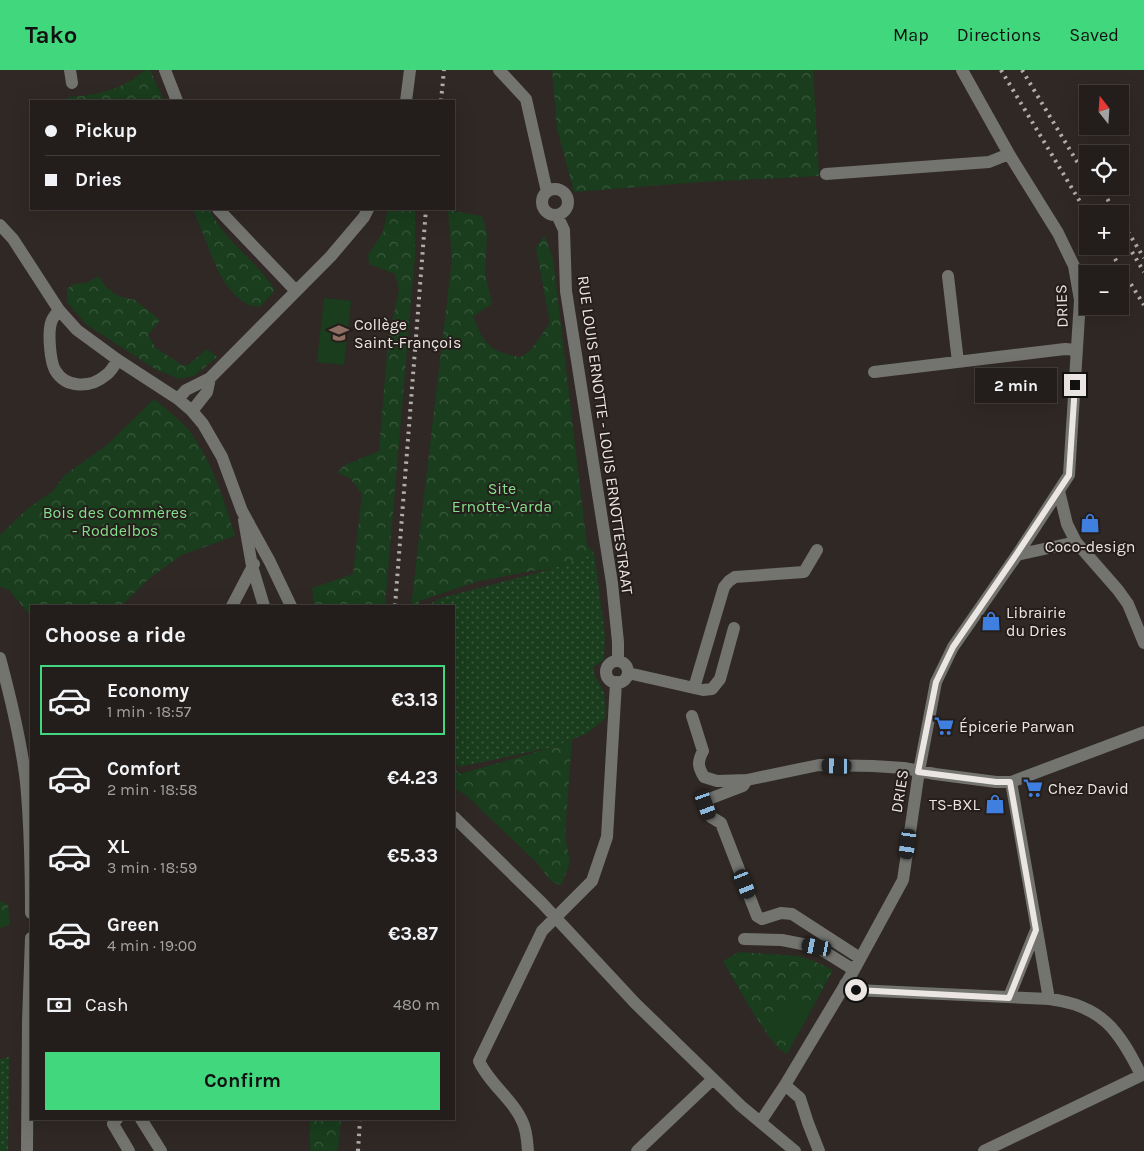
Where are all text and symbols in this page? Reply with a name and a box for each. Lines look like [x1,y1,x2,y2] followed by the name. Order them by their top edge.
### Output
[25,21,77,49] text: Tako
[893,24,929,46] text: Map
[957,24,1041,46] text: Directions
[1069,24,1119,46] text: Saved
[1079,85,1129,135] north arrow
[1079,85,1129,315] map controls
[75,120,137,142] text: Pickup
[1079,145,1129,195] button: locate
[75,169,122,191] text: Dries
[1079,205,1129,255] button: +
[1079,265,1129,315] button: −
[574,274,637,596] street label: RUE LOUIS ERNOTTE - LOUIS ERNOTTESTRAAT
[1051,284,1072,328] street label: DRIES
[354,315,461,352] place label: Collège Saint-François
[328,322,350,344] school or university icon: Collège Saint-François
[975,368,1058,402] callout: 2 min
[1064,374,1086,396] route end
[994,376,1038,395] text: 2 min
[452,479,552,516] park label: Site Ernotte-Varda
[43,503,187,540] park label: Bois des Commères - Roddelbos
[1079,512,1101,534] shop icon: Coco-design
[1045,537,1135,556] place label: Coco-design
[1006,603,1067,640] place label: Librairie du Dries
[980,610,1002,632] shop icon: Librairie du Dries
[45,622,186,648] text: Choose a ride
[47,678,92,723] icon: car
[107,680,189,702] text: Economy
[391,689,438,711] text: €3.13
[107,702,191,721] text: 1 min · 18:57
[933,715,955,737] supermarket icon: Épicerie Parwan
[959,717,1075,736] place label: Épicerie Parwan
[47,756,92,801] icon: car
[107,758,181,780] text: Comfort
[821,758,852,774] car
[387,767,438,789] text: €4.23
[887,768,912,814] street label: DRIES
[1022,777,1044,799] supermarket icon: Chez David
[1048,779,1129,798] place label: Chez David
[107,780,198,799] text: 2 min · 18:58
[693,788,718,822] car
[984,793,1006,815] shop icon: TS-BXL
[929,795,981,814] place label: TS-BXL
[898,828,917,860] car
[47,834,92,879] icon: car
[107,836,129,858] text: XL
[387,845,438,867] text: €5.33
[107,858,197,877] text: 3 min · 18:59
[732,867,757,901] car
[47,912,92,957] icon: car
[107,914,159,936] text: Green
[388,923,438,945] text: €3.87
[107,936,197,955] text: 4 min · 19:00
[800,937,833,957] car
[845,979,867,1001] route start
[45,991,73,1019] icon: cash
[85,994,129,1016] text: Cash
[393,995,440,1014] text: 480 m
[45,1052,440,1110] button: Confirm

